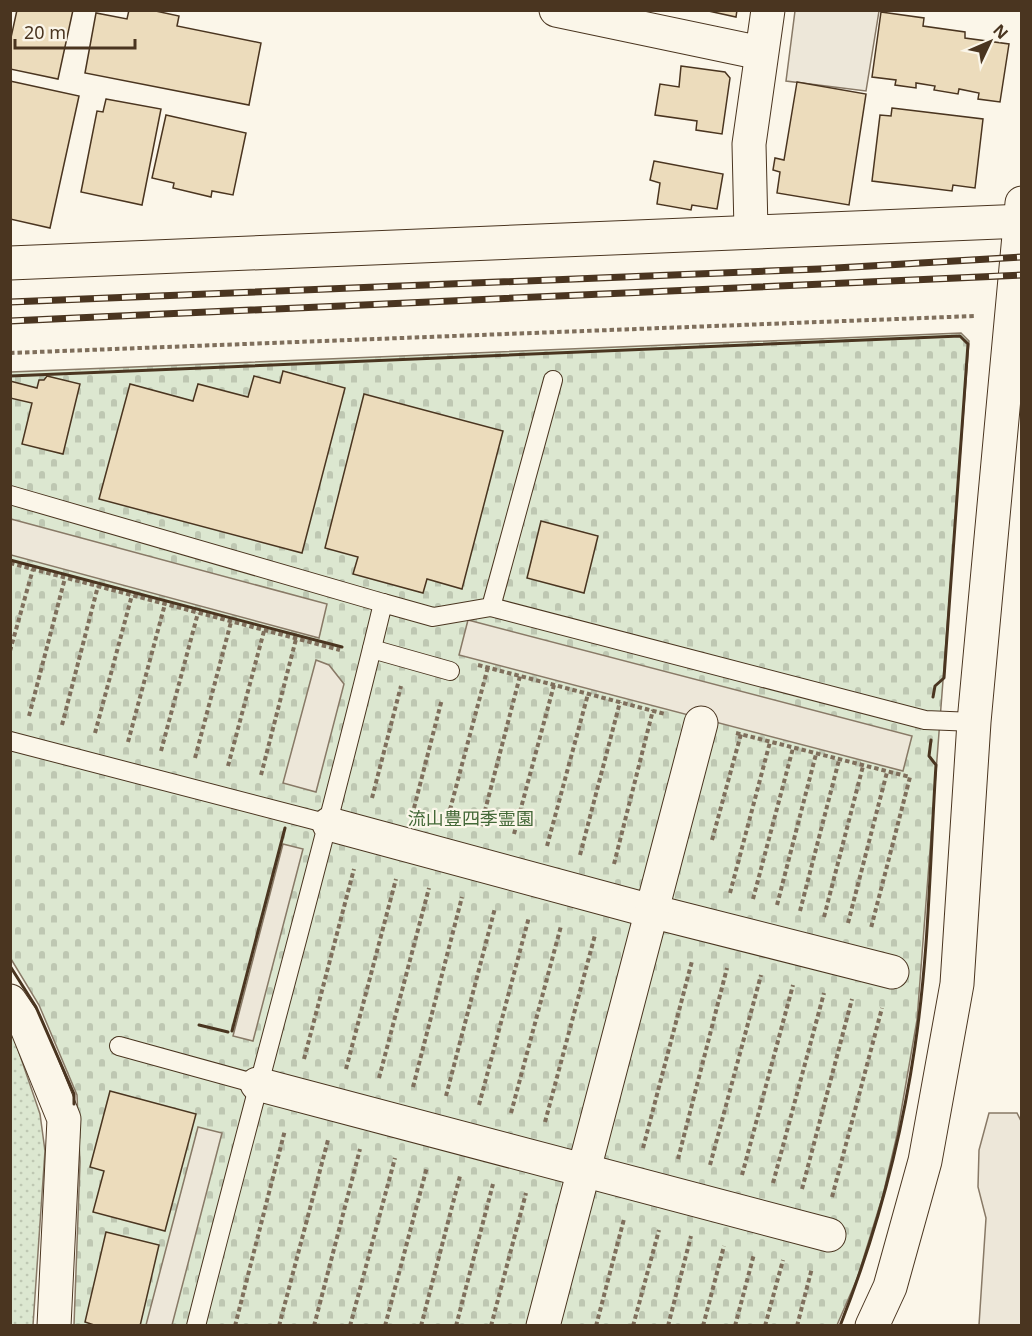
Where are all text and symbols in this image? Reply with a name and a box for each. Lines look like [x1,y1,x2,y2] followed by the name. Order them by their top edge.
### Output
[15,12,135,50] scale bar
[960,12,1020,72] north arrow
[988,19,1013,44] text: N
[24,20,66,44] text: 20 m
[408,806,534,830] park label: 流山豊四季霊園

